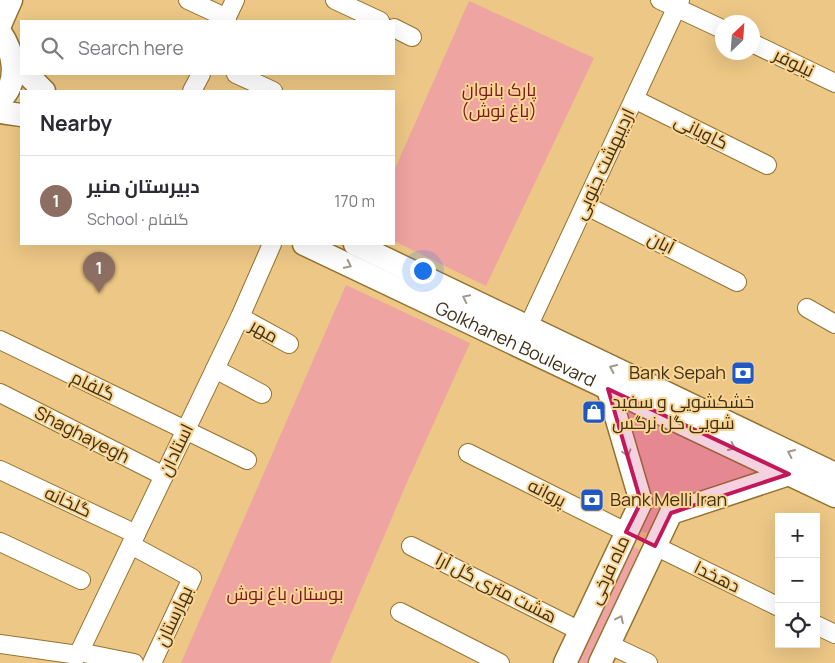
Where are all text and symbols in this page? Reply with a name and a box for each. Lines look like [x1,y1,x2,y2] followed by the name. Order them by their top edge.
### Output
[715,15,760,60] north arrow
[20,20,395,75] search box
[38,34,66,62] icon: search
[78,35,184,61] text: Search here
[769,42,819,82] street label: نیلوفر
[461,77,537,123] park label: پارک بانوان (باغ نوش)
[567,104,639,223] street label: اردیبهشت جنوبی
[670,108,732,154] street label: کاویانی
[40,109,112,137] text: Nearby
[87,173,200,199] text: دبیرستان منیر
[52,190,60,212] text: 1
[334,190,375,212] text: 170 m
[87,208,189,230] text: School · گلفام
[644,225,679,259] street label: آبان
[83,252,115,293] pin: 1
[410,258,436,284] your location
[343,259,352,269] one-way arrow
[462,293,471,304] one-way arrow
[432,295,600,392] street label: Golkhaneh Boulevard
[245,312,283,348] street label: مهر
[629,360,726,384] place label: Bank Sepah
[730,360,756,386] bank icon: Bank Sepah
[67,364,119,407] street label: گلفام
[609,364,618,374] one-way arrow
[612,389,754,434] place label: خشکشویی و سفید شویی گل نرگس
[581,399,607,425] shop icon: خشکشویی و سفید شویی گل نرگس
[31,400,134,468] street label: Shaghayegh
[152,419,198,480] street label: استادان
[727,441,736,452] one-way arrow
[621,448,631,456] one-way arrow
[787,448,796,459] one-way arrow
[524,472,571,513] street label: پروانه
[41,480,96,522] street label: گلخانه
[579,487,605,513] bank icon: Bank Melli Iran
[610,487,727,511] place label: Bank Melli Iran
[775,513,820,648] map controls
[775,513,820,558] button: +
[582,531,634,608] street label: ماه فرخی
[432,546,561,628] street label: هشت متری گل آرا
[690,555,744,597] street label: دهخدا
[775,558,820,603] button: −
[149,581,198,650] street label: بهارستان
[227,581,343,606] park label: بوستان باغ نوش
[775,603,820,648] button: locate
[614,615,624,624] one-way arrow

